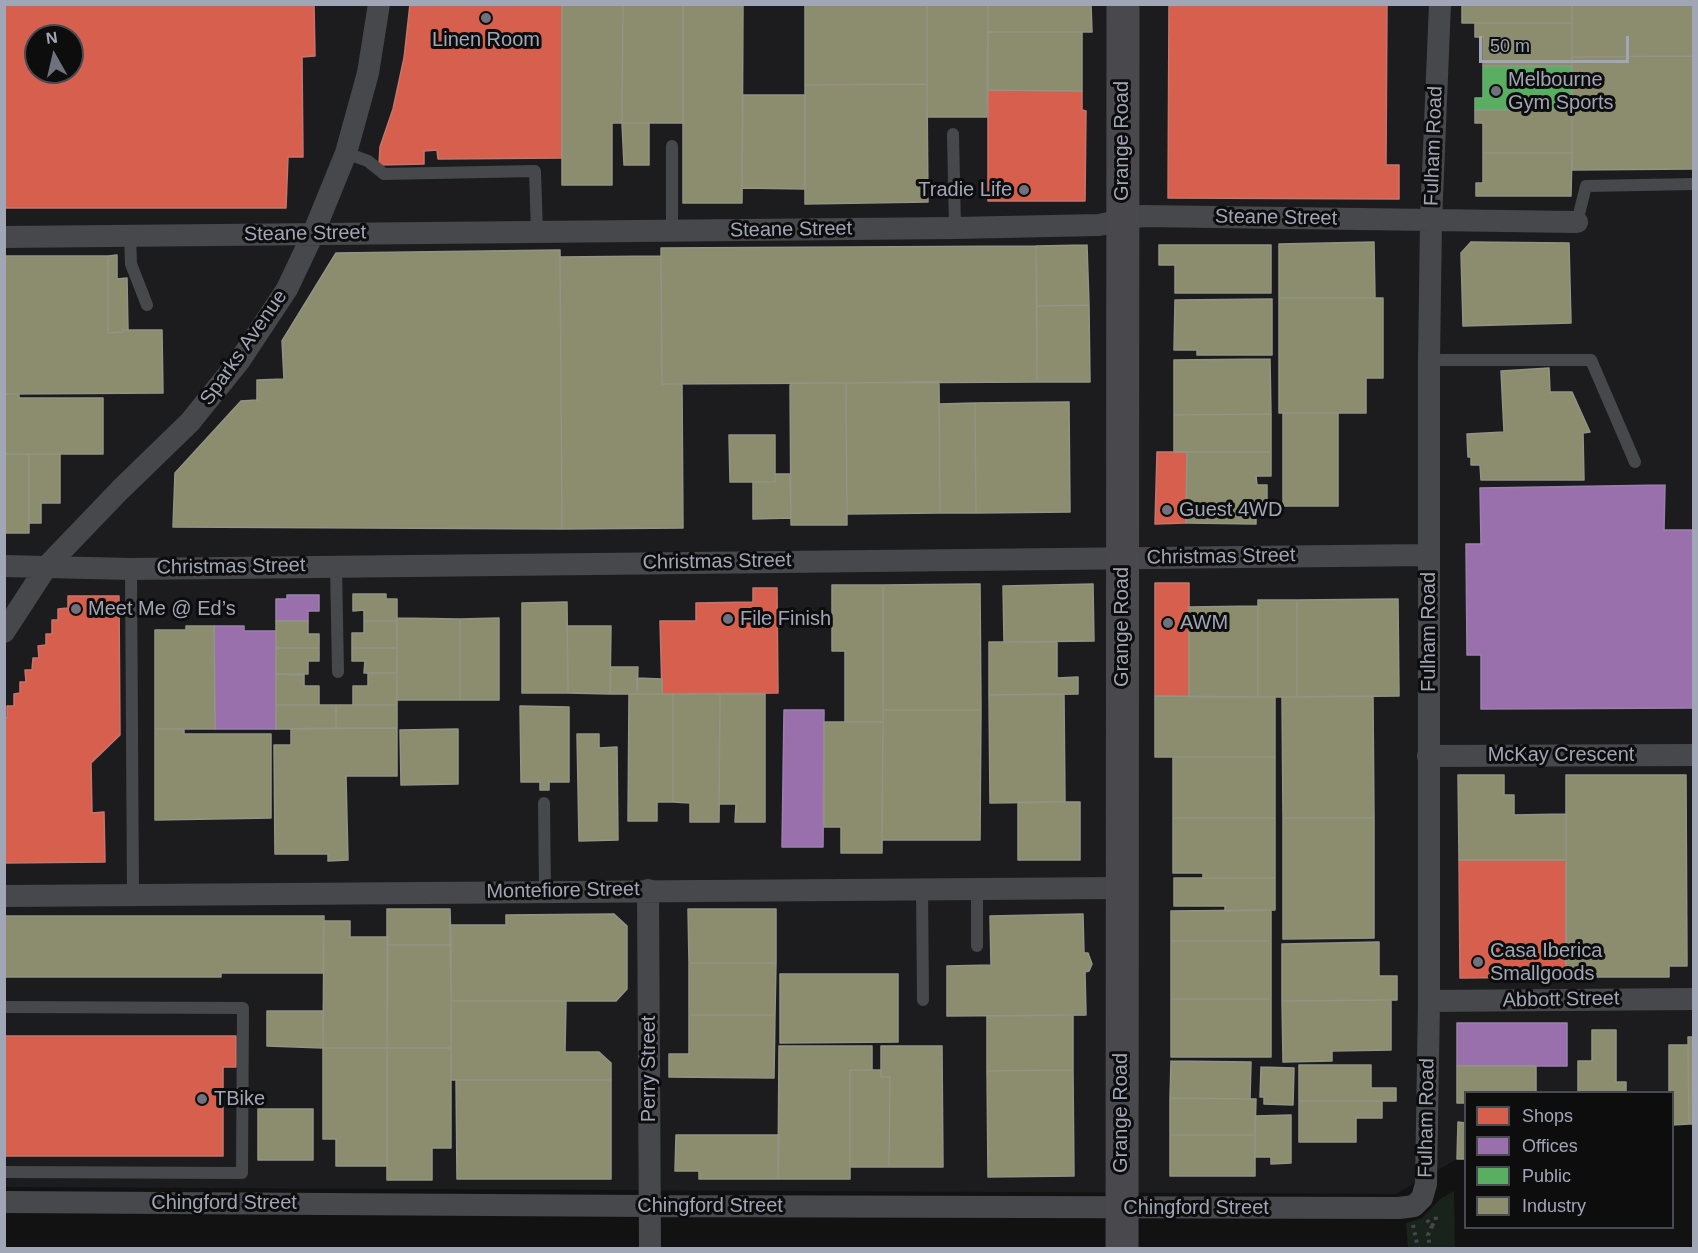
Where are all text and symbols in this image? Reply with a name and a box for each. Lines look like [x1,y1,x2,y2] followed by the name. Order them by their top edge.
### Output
[479,11,493,25] marker: Linen Room
[24,24,84,84] north arrow
[1482,24,1632,62] scale bar
[45,28,59,47] text: N
[432,28,540,52] place label: Linen Room
[1490,36,1530,56] text: 50 m
[1508,68,1614,115] place label: Melbourne Gym Sports
[1110,81,1134,201] street label: Grange Road
[1489,84,1503,98] marker: Melbourne Gym Sports
[1420,86,1448,206] street label: Fulham Road
[918,178,1012,202] place label: Tradie Life
[1017,183,1031,197] marker: Tradie Life
[1215,205,1337,231] street label: Steane Street
[730,217,852,243] street label: Steane Street
[244,221,366,247] street label: Steane Street
[195,286,293,410] street label: Sparks Avenue
[1179,498,1282,522] place label: Guest 4WD
[1160,503,1174,517] marker: Guest 4WD
[1146,544,1296,570] street label: Christmas Street
[642,549,792,575] street label: Christmas Street
[156,554,306,580] street label: Christmas Street
[1110,567,1134,687] street label: Grange Road
[1417,572,1441,692] street label: Fulham Road
[88,597,236,621] place label: Meet Me @ Ed’s
[69,602,83,616] marker: Meet Me @ Ed’s
[740,607,831,631] place label: File Finish
[1180,611,1228,635] place label: AWM
[721,612,735,626] marker: File Finish
[1161,616,1175,630] marker: AWM
[1488,743,1634,767] street label: McKay Crescent
[486,878,640,904] street label: Montefiore Street
[1490,939,1602,986] place label: Casa Iberica Smallgoods
[1471,955,1485,969] marker: Casa Iberica Smallgoods
[1502,987,1620,1013] street label: Abbott Street
[637,1016,661,1122] street label: Perry Street
[1109,1053,1133,1173] street label: Grange Road
[1414,1058,1440,1178] street label: Fulham Road
[214,1087,265,1111] place label: TBike
[1464,1091,1674,1229] legend
[195,1092,209,1106] marker: TBike
[1522,1106,1573,1126] text: Shops
[1522,1136,1578,1156] text: Offices
[1522,1166,1571,1186] text: Public
[151,1191,297,1215] street label: Chingford Street
[637,1194,783,1218] street label: Chingford Street
[1123,1196,1269,1220] street label: Chingford Street
[1522,1196,1586,1216] text: Industry

